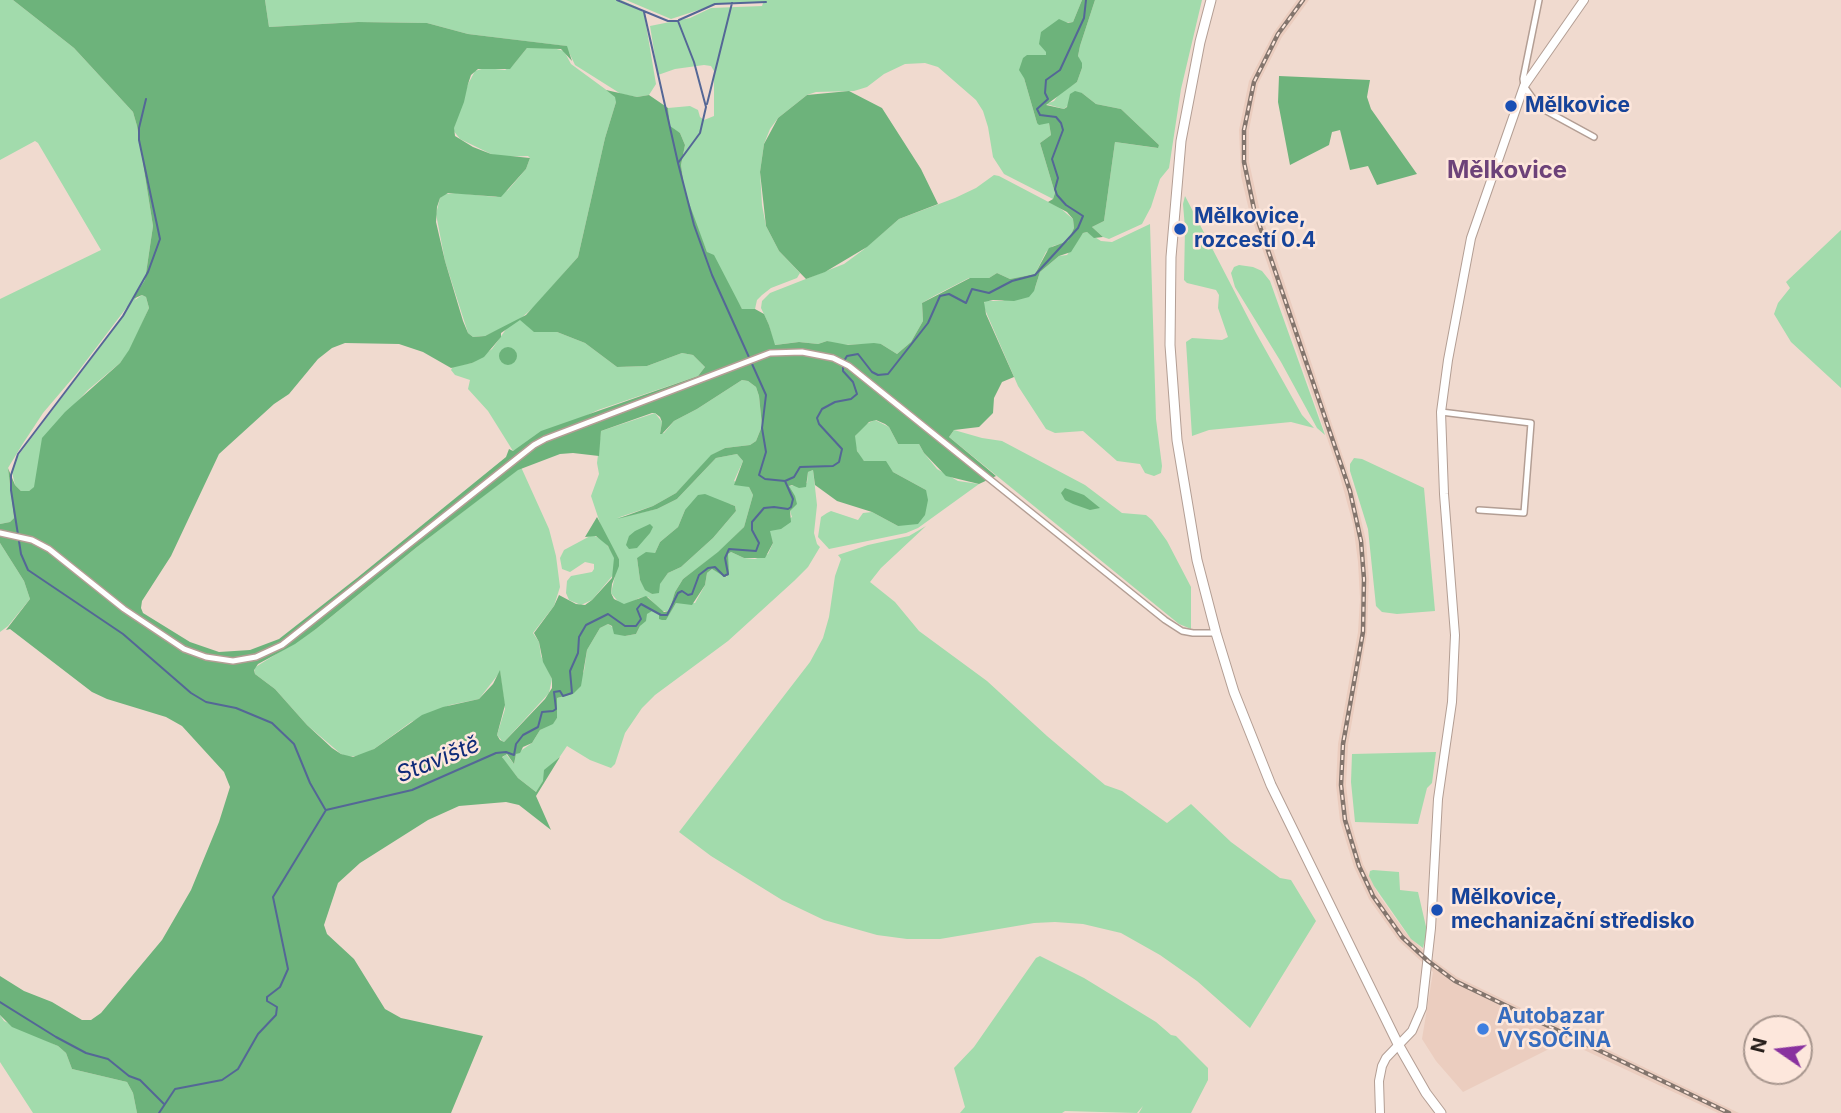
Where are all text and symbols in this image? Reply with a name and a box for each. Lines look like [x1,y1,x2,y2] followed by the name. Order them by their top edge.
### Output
[1525,93,1630,119] place label: Mělkovice
[1503,98,1519,114] marker: Mělkovice
[1447,157,1567,185] district label: Mělkovice
[1194,204,1316,254] place label: Mělkovice, rozcestí 0.4
[1172,221,1188,237] marker: Mělkovice, rozcestí 0.4
[392,731,484,789] water label: Staviště
[1451,885,1695,935] place label: Mělkovice, mechanizační středisko
[1429,902,1445,918] marker: Mělkovice, mechanizační středisko
[1497,1004,1611,1054] place label: Autobazar VYSOČINA
[1743,1015,1813,1085] north arrow
[1475,1021,1491,1037] marker: Autobazar VYSOČINA
[1746,1035,1772,1055] text: N

